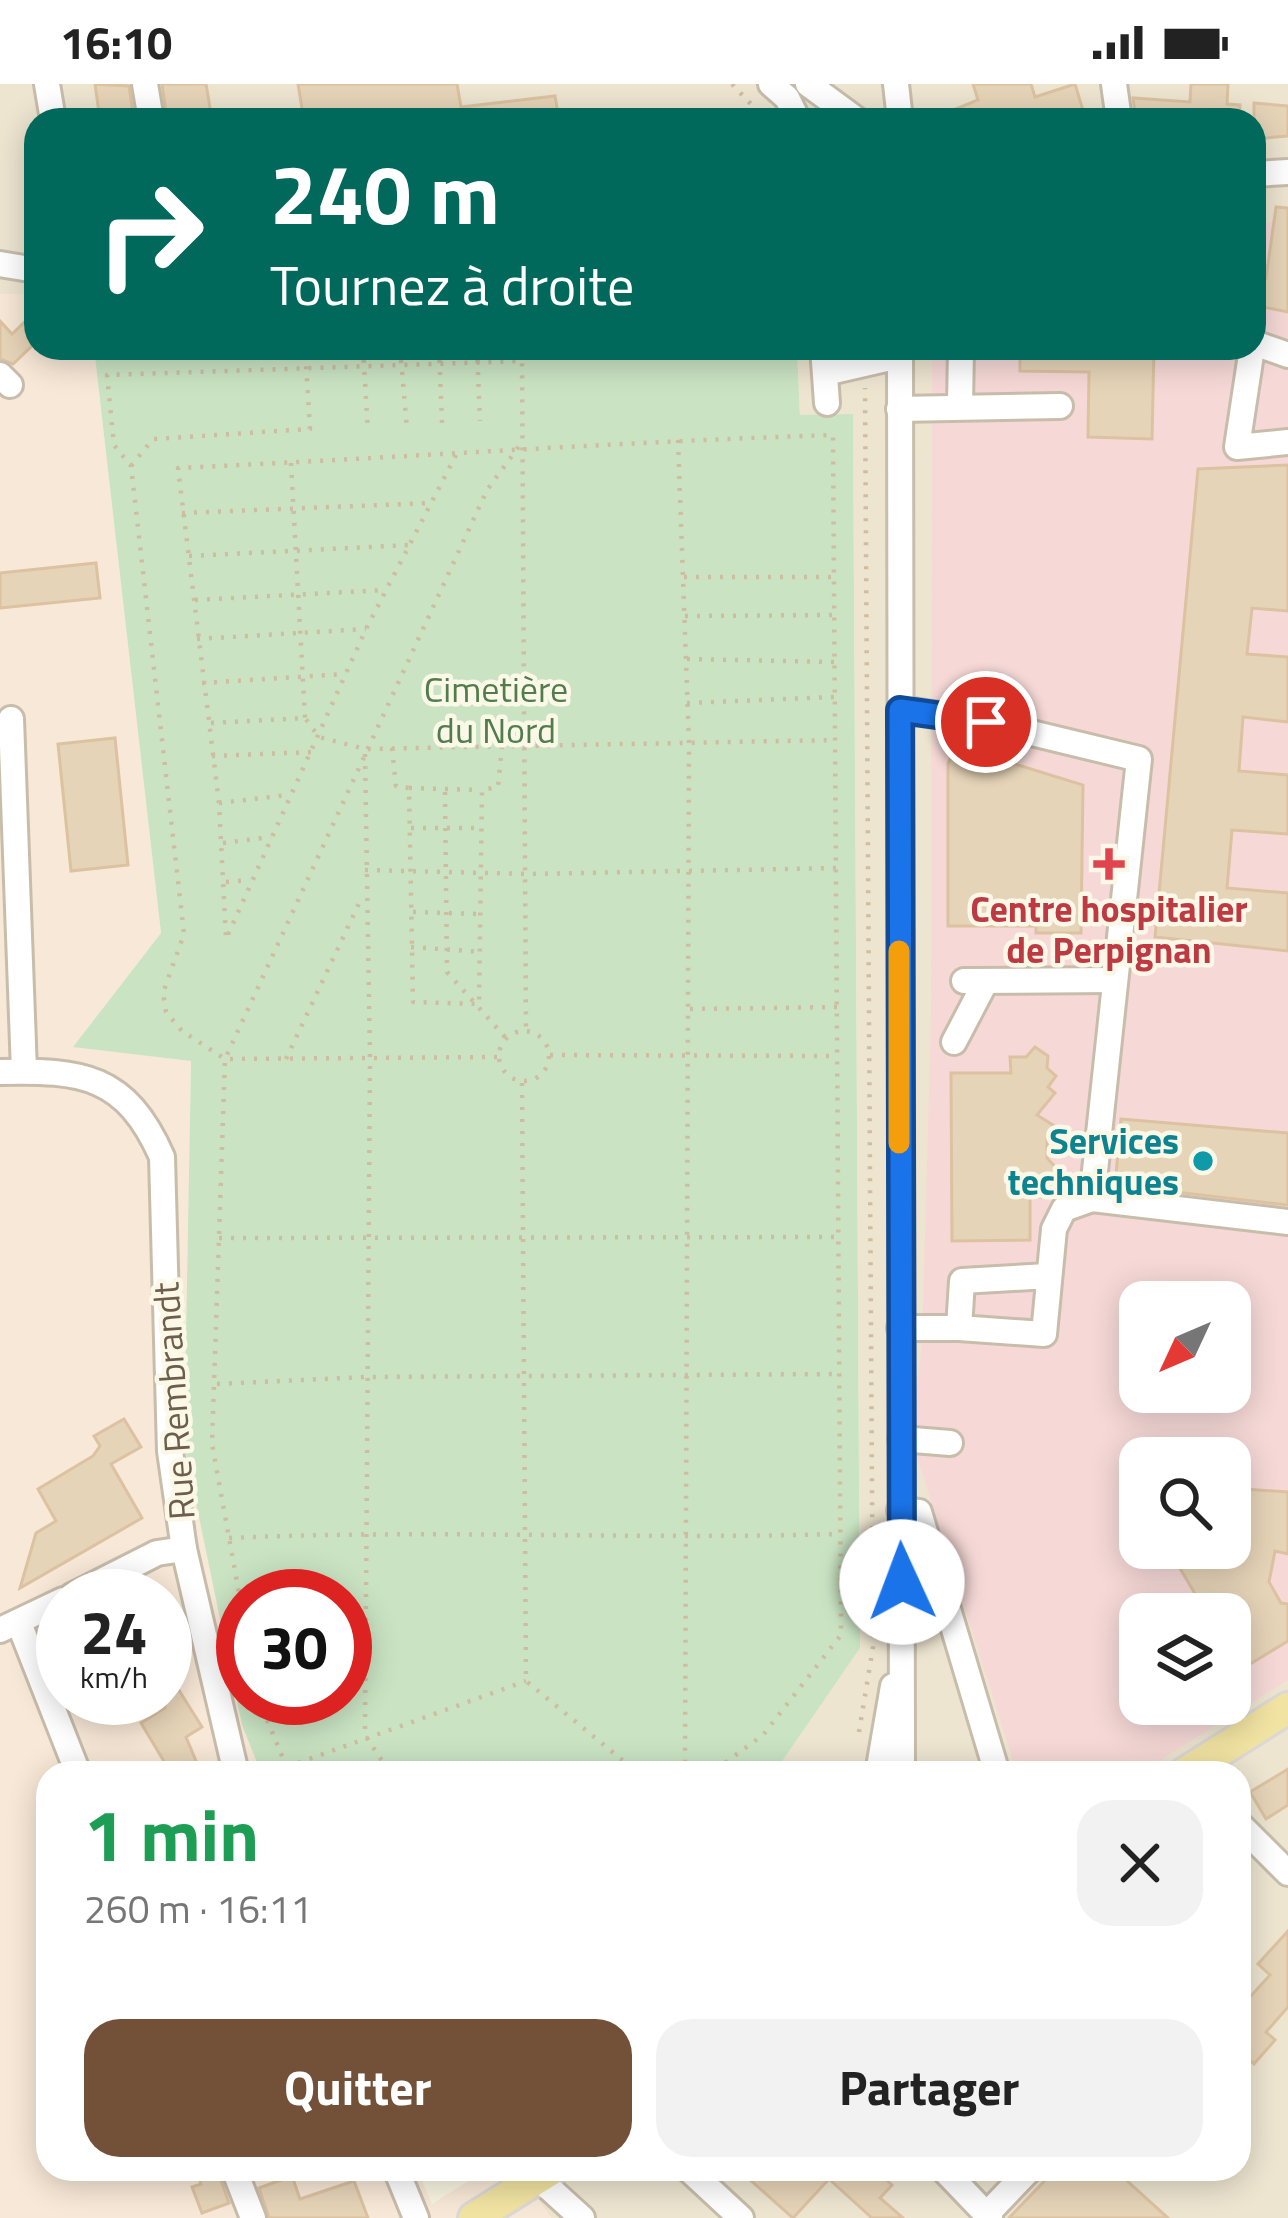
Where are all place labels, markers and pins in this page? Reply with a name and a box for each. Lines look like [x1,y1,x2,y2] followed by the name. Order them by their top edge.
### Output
[935,671,1037,773] pin
[1093,848,1125,880] marker: Centre hospitalier de Perpignan
[970,881,1248,977] place label: Centre hospitalier de Perpignan
[1008,1113,1179,1209] place label: Services techniques
[1190,1148,1216,1174] marker: Services techniques

